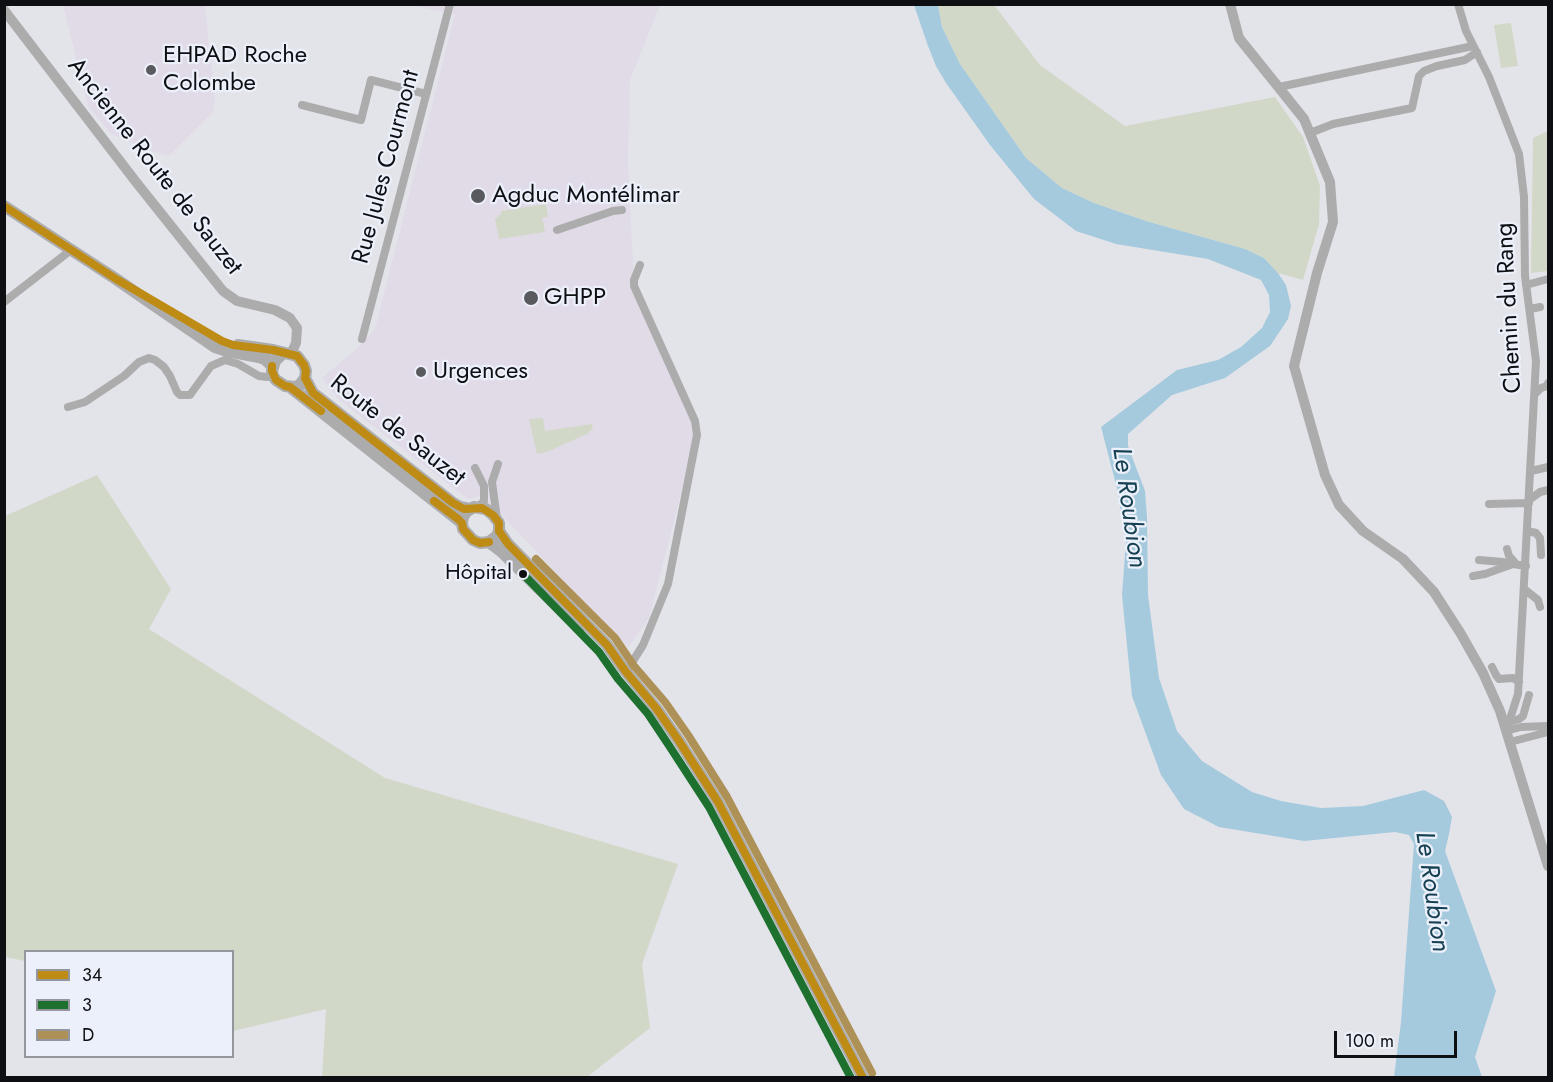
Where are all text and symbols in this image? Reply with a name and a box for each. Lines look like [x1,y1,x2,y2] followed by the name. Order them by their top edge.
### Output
[163,42,307,98] place label: EHPAD Roche Colombe
[60,53,248,281] street label: Ancienne Route de Sauzet
[144,63,158,77] marker: EHPAD Roche Colombe
[347,67,427,267] street label: Rue Jules Courmont
[492,182,680,210] place label: Agduc Montélimar
[469,187,487,205] marker: Agduc Montélimar
[1491,222,1529,394] street label: Chemin du Rang
[544,284,606,312] place label: GHPP
[522,289,540,307] marker: GHPP
[433,358,528,386] place label: Urgences
[414,365,428,379] marker: Urgences
[324,369,470,493] street label: Route de Sauzet
[1104,446,1152,570] water label: Le Roubion
[445,561,512,587] place label: Hôpital
[517,568,529,580] marker: Hôpital
[1407,830,1455,954] water label: Le Roubion
[24,950,234,1058] legend
[82,962,102,988] text: 34
[82,992,92,1018] text: 3
[1337,1019,1460,1057] scale bar
[82,1022,94,1048] text: D
[1345,1028,1394,1054] text: 100 m

